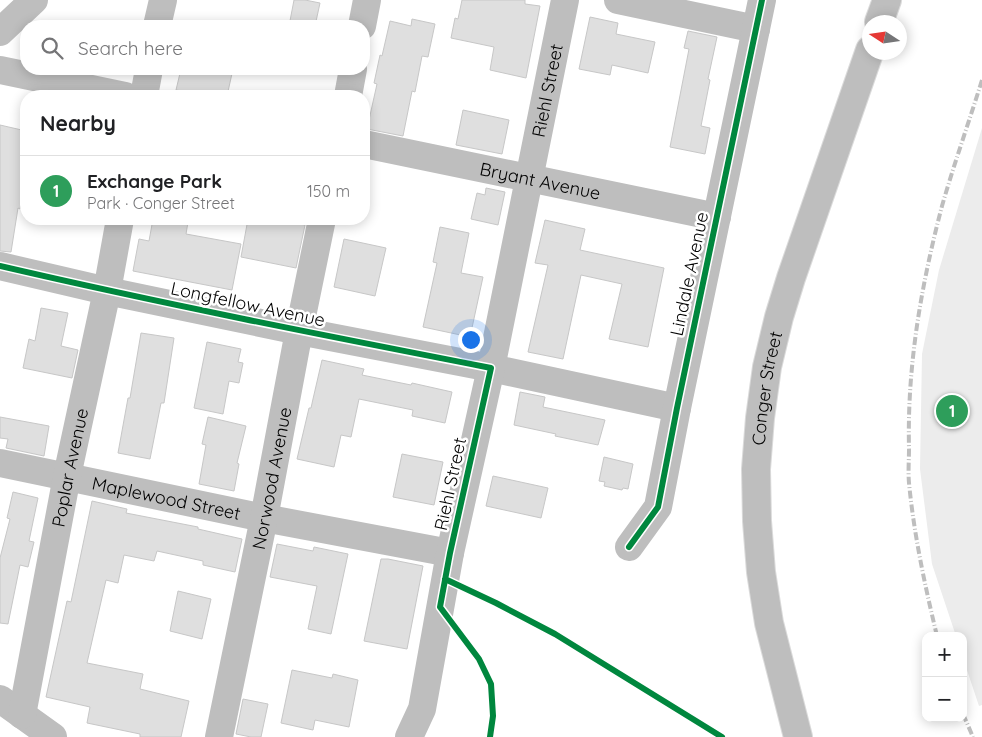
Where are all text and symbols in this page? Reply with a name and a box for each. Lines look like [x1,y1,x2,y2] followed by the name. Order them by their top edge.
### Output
[862,15,907,60] north arrow
[20,20,370,75] search box
[38,34,66,62] icon: search
[78,36,183,60] text: Search here
[526,42,567,139] street label: Riehl Street
[40,110,116,136] text: Nearby
[478,157,603,204] street label: Bryant Avenue
[87,169,222,193] text: Exchange Park
[53,181,59,201] text: 1
[307,181,350,201] text: 150 m
[87,193,235,213] text: Park · Conger Street
[665,210,713,338] street label: Lindale Avenue
[169,276,327,332] street label: Longfellow Avenue
[458,327,484,353] your location
[746,329,787,446] street label: Conger Street
[936,392,968,430] pin: 1
[246,405,296,552] street label: Norwood Avenue
[46,406,93,529] street label: Poplar Avenue
[429,435,471,533] street label: Riehl Street
[90,471,243,524] street label: Maplewood Street
[922,632,967,722] map controls
[922,632,967,677] button: +
[922,677,967,722] button: −

